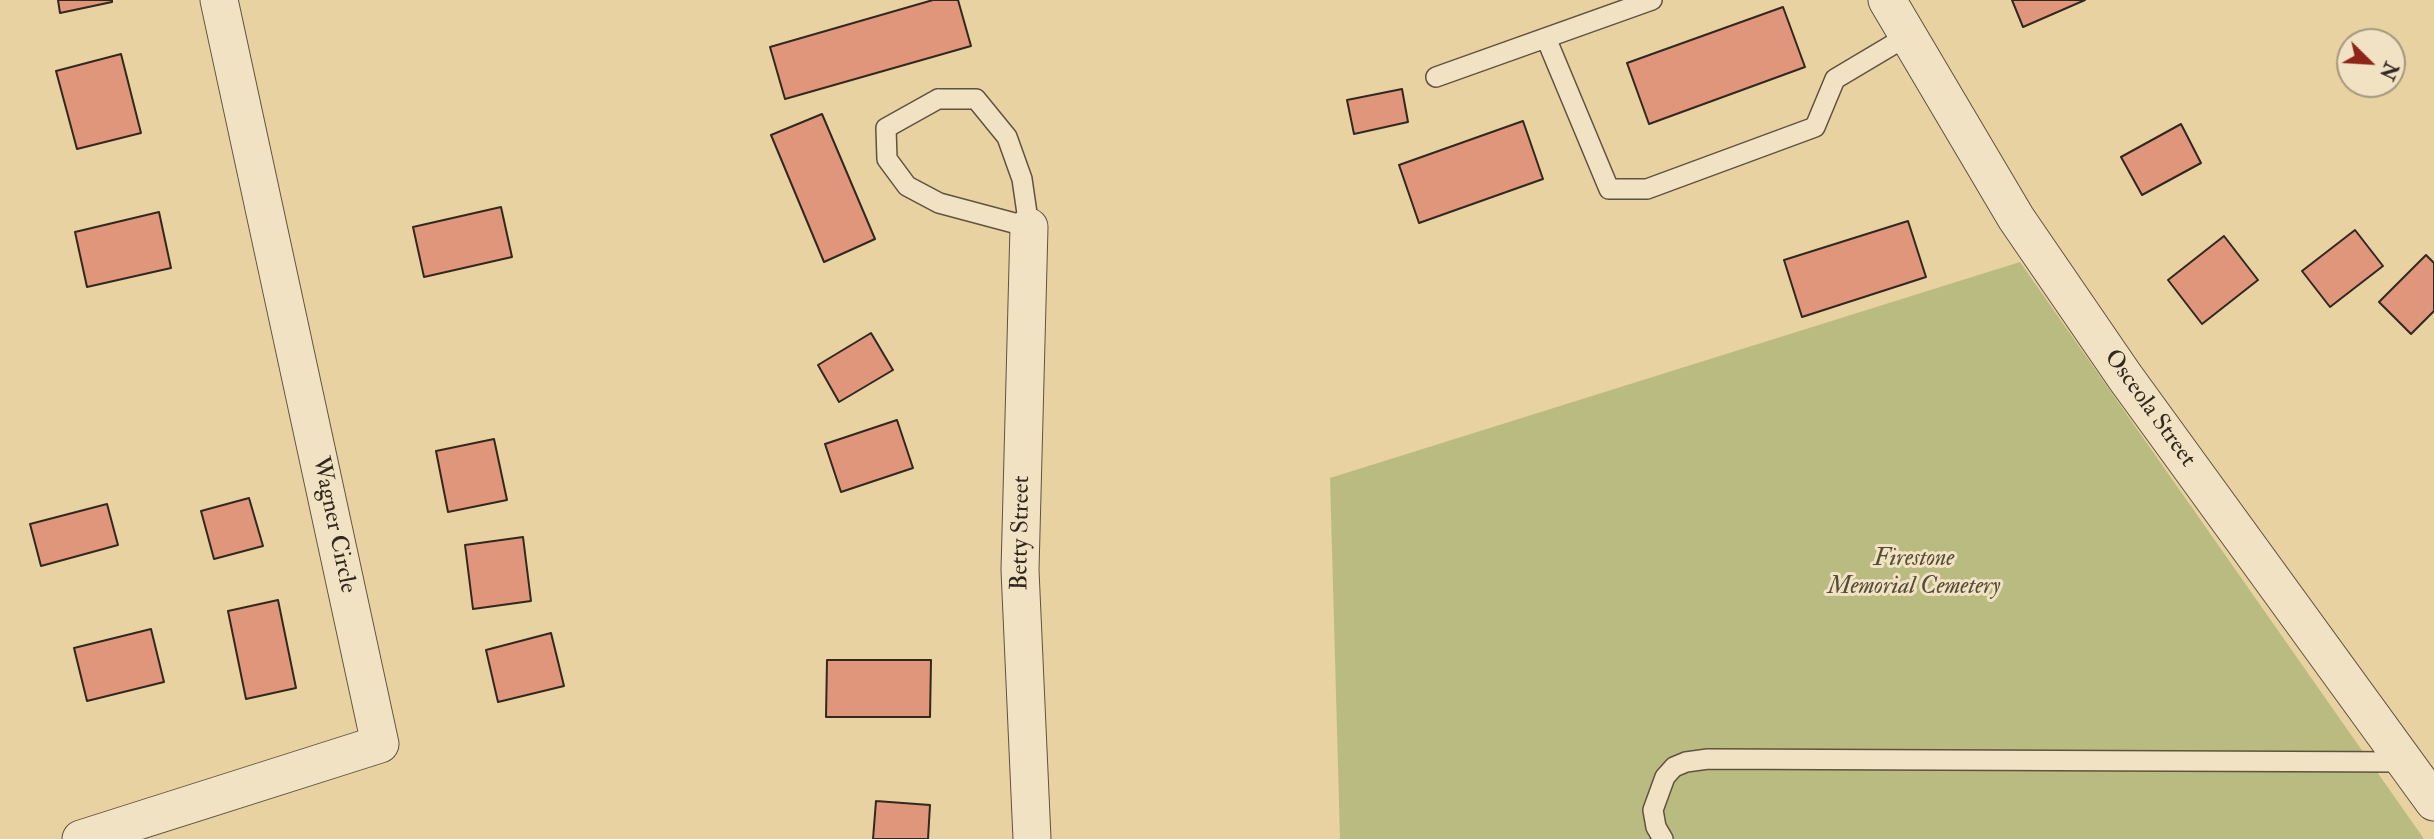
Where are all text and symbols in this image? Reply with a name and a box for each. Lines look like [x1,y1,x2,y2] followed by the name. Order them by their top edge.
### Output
[2336,28,2406,98] north arrow
[2374,58,2403,83] text: N
[2097,345,2201,473] street label: Osceola Street
[304,454,362,596] street label: Wagner Circle
[1007,475,1037,591] street label: Betty Street
[1828,546,2000,602] park label: Firestone Memorial Cemetery

